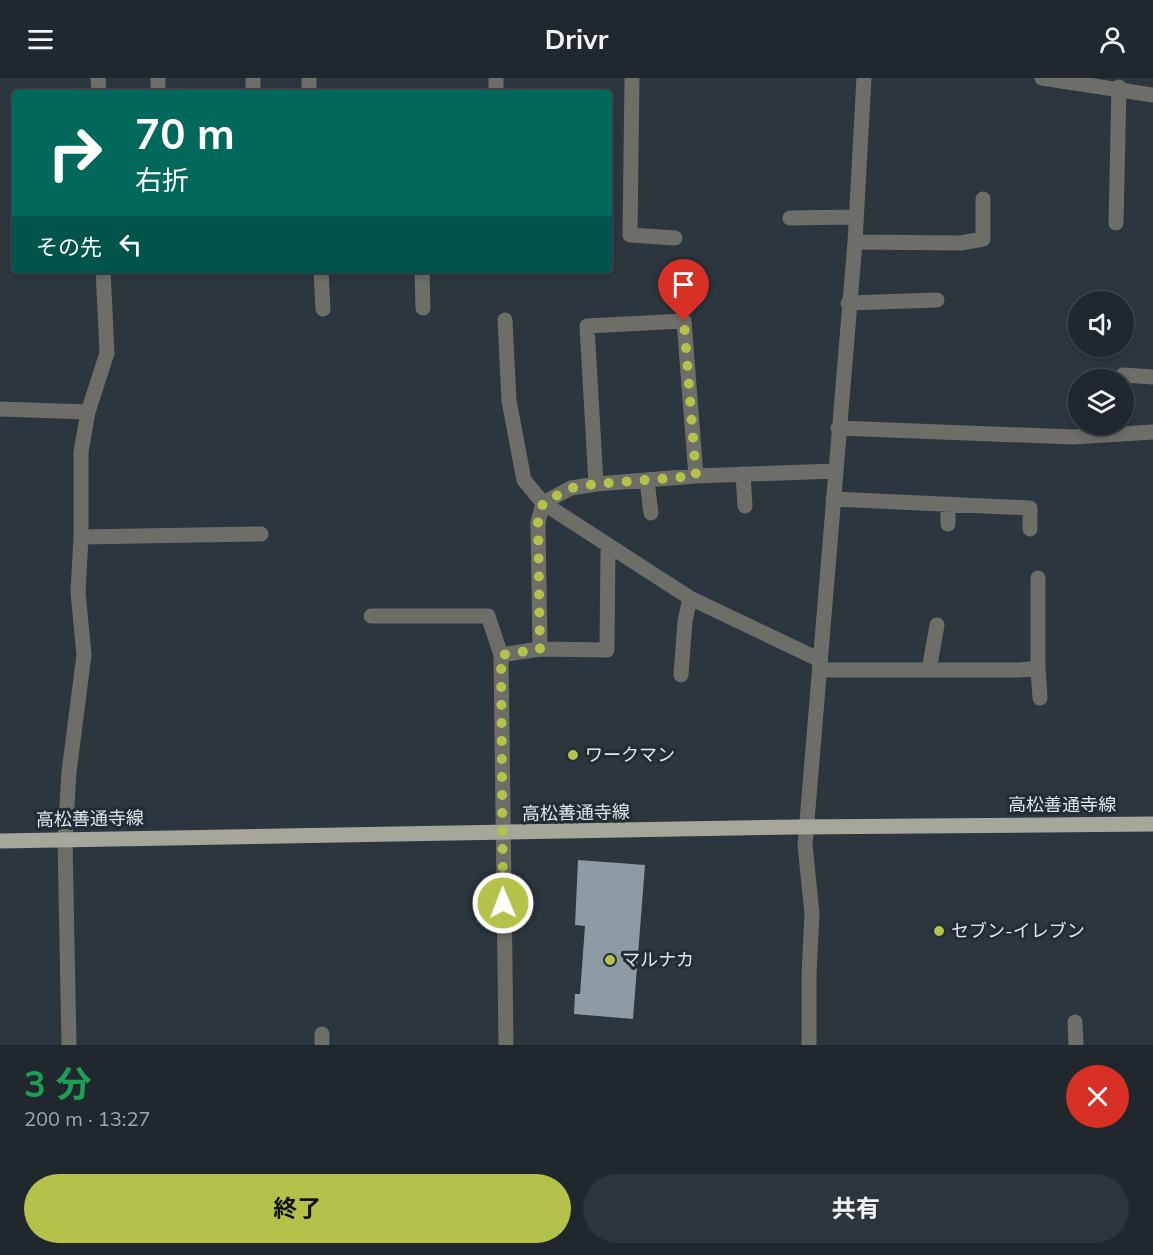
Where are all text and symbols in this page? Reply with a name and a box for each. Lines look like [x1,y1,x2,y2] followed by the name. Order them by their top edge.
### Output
[545,22,608,56] text: Drivr
[24,23,57,56] icon: menu
[1096,23,1129,56] icon: person
[135,107,235,160] text: 70 m
[36,114,114,192] icon: right
[135,163,189,197] text: 右折
[114,228,147,261] icon: left
[36,233,102,261] text: その先
[658,259,709,321] pin
[667,268,700,301] icon: arrive
[1068,291,1134,435] map controls
[1068,291,1134,357] button: sound
[1068,369,1134,435] button: layers
[585,743,675,766] place label: ワークマン
[566,748,580,762] marker: ワークマン
[1008,793,1116,816] street label: 高松善通寺線
[522,800,630,825] street label: 高松善通寺線
[36,806,144,831] street label: 高松善通寺線
[471,871,535,935] position arrow
[951,919,1085,942] place label: セブン-イレブン
[932,924,946,938] marker: セブン-イレブン
[622,948,694,971] place label: マルナカ
[603,953,617,967] marker: マルナカ
[24,1061,91,1106] text: 3 分
[1066,1065,1129,1128] button: close
[24,1106,150,1131] text: 200 m · 13:27
[24,1174,571,1243] button: 終了
[583,1174,1129,1243] button: 共有

